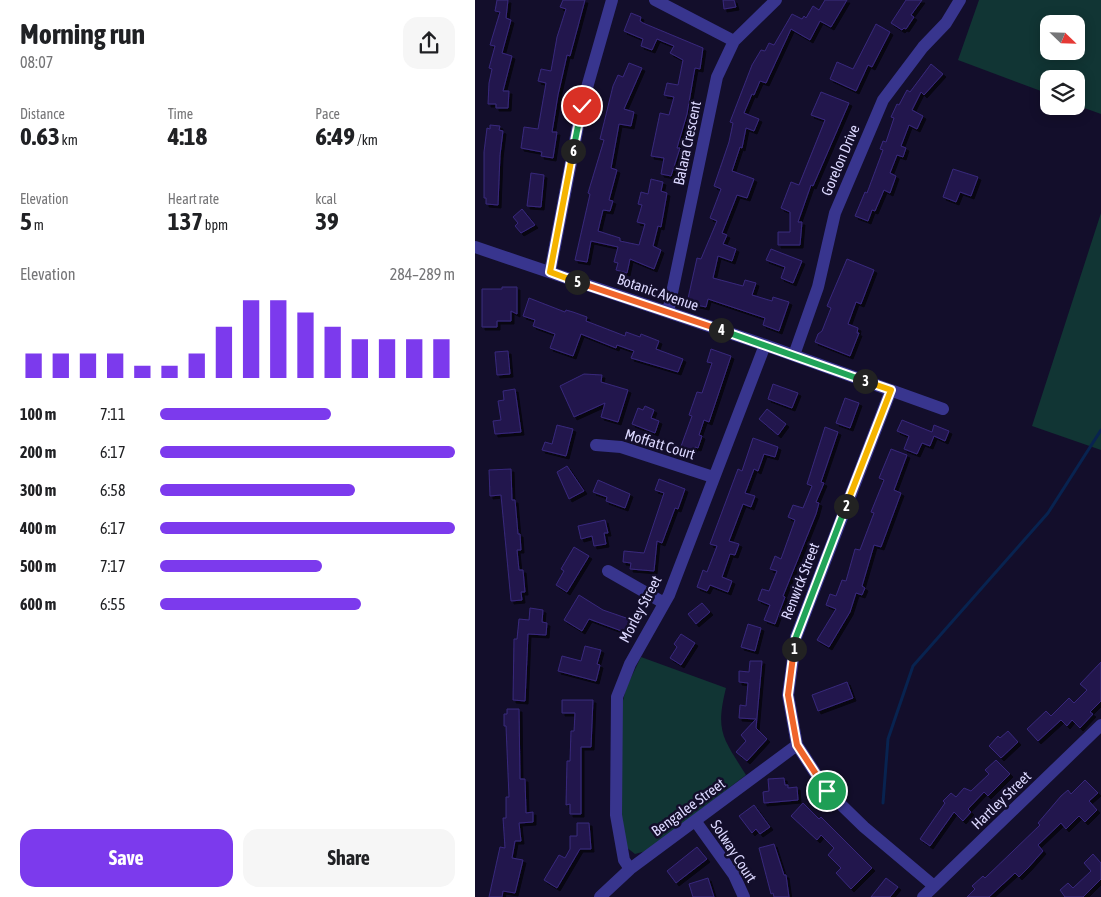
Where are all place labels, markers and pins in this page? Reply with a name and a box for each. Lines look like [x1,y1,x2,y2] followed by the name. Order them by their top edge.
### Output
[561,85,603,127] pin
[561,138,585,164] pin: 6
[565,270,589,294] pin: 5
[709,318,733,342] pin: 4
[853,368,877,394] pin: 3
[833,494,859,518] pin: 2
[781,636,807,662] pin: 1
[806,770,848,812] pin

